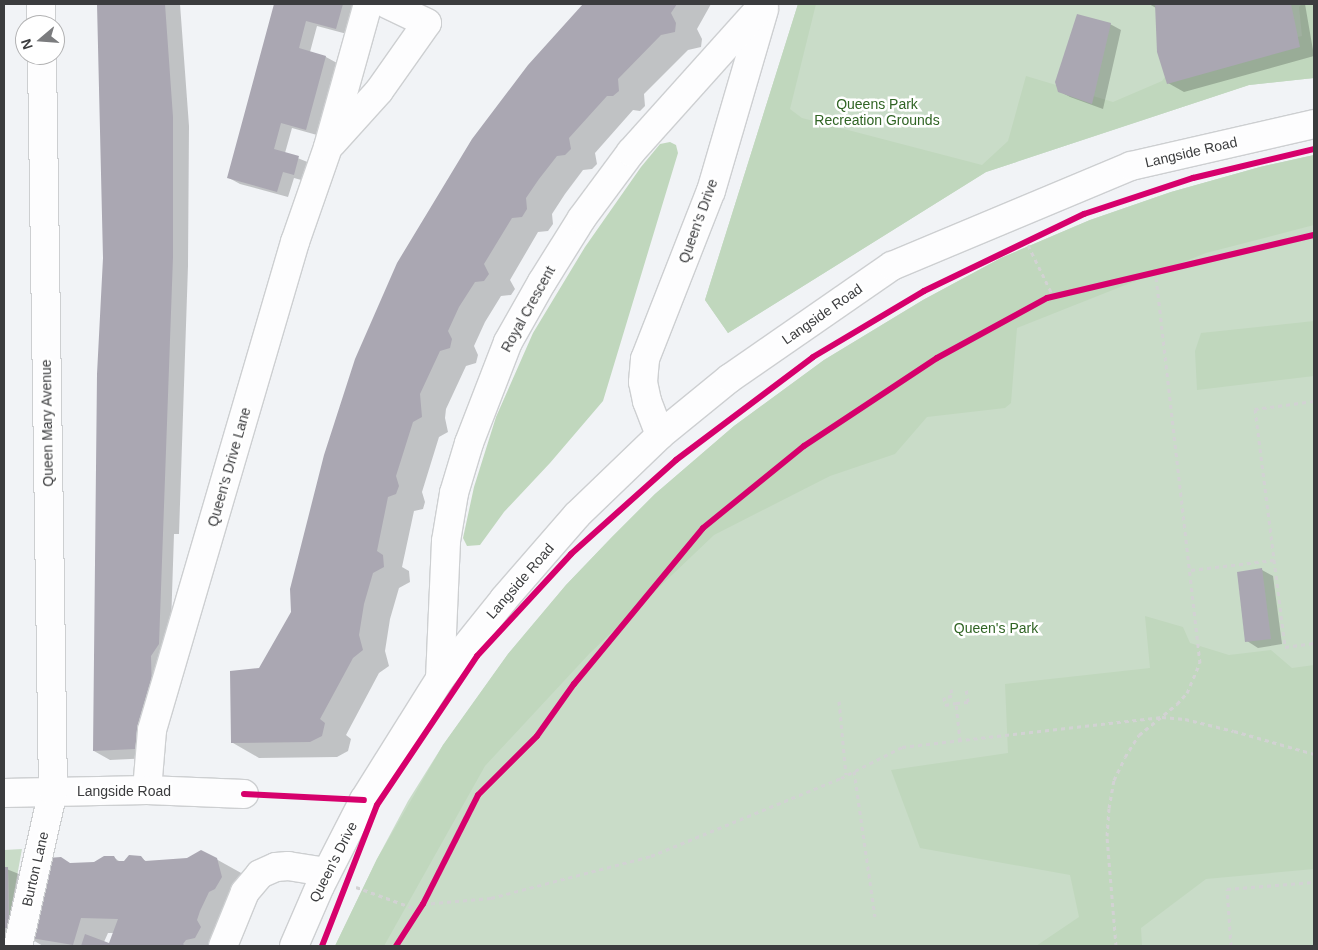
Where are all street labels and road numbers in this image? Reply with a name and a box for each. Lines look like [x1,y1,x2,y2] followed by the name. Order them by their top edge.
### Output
[1143,133,1239,171] street label: Langside Road
[675,177,721,265] street label: Queen's Drive
[497,263,559,355] street label: Royal Crescent
[779,280,865,348] street label: Langside Road
[37,359,57,487] street label: Queen Mary Avenue
[204,405,254,529] street label: Queen's Drive Lane
[483,540,557,622] street label: Langside Road
[77,783,171,799] street label: Langside Road
[305,819,361,905] street label: Queen's Drive
[18,830,52,908] street label: Burton Lane

